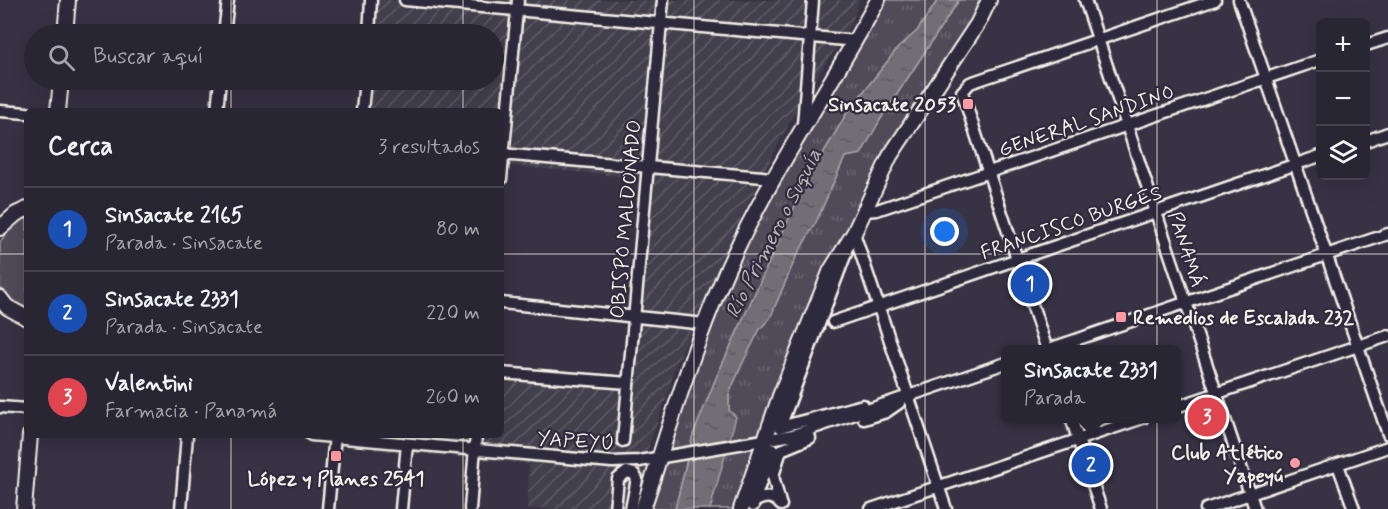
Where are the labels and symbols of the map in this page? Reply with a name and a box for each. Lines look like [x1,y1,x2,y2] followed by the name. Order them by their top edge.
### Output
[995,79,1178,164] street label: GENERAL SANDINO
[828,92,957,119] place label: Sinsacate 2053
[961,97,975,111] marker: Sinsacate 2053
[604,119,649,320] street label: OBISPO MALDONADO
[719,144,829,323] water label: Río Primero o Suquía
[977,180,1166,267] street label: FRANCISCO BURGES
[1161,208,1211,291] street label: PANAMÁ
[930,217,959,246] your location
[1010,262,1050,306] pin: 1
[1133,305,1354,332] place label: Remedios de Escalada 232
[1114,310,1128,324] marker: Remedios de Escalada 232
[1188,394,1226,440] pin: 3
[536,425,615,458] street label: YAPEYÚ
[1171,440,1283,490] place label: Club Atlético Yapeyú
[1072,442,1110,488] pin: 2
[329,449,343,463] marker: López y Planes 2541
[1288,456,1302,470] marker: Club Atlético Yapeyú
[248,466,424,493] place label: López y Planes 2541

